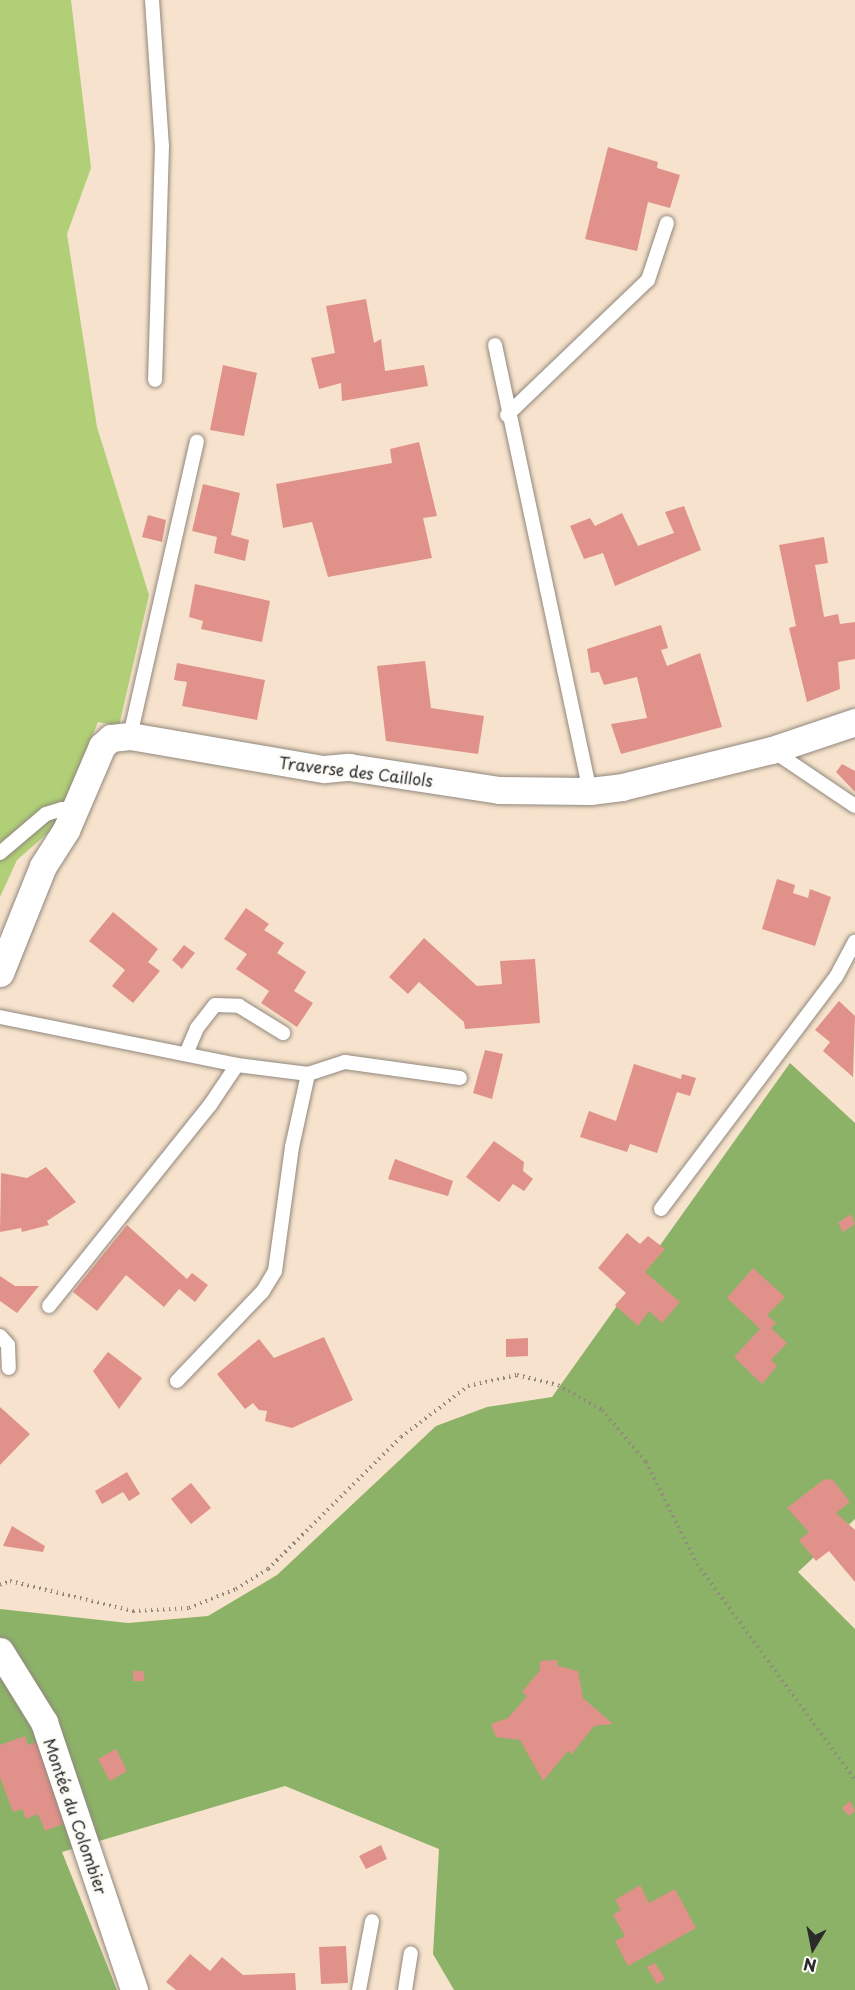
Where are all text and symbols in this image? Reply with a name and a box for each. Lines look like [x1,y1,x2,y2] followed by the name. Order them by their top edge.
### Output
[277,752,435,790] street label: Traverse des Caillols
[40,1735,112,1897] street label: Montée du Colombier
[783,1918,843,1978] north arrow
[802,1953,818,1979] text: N

